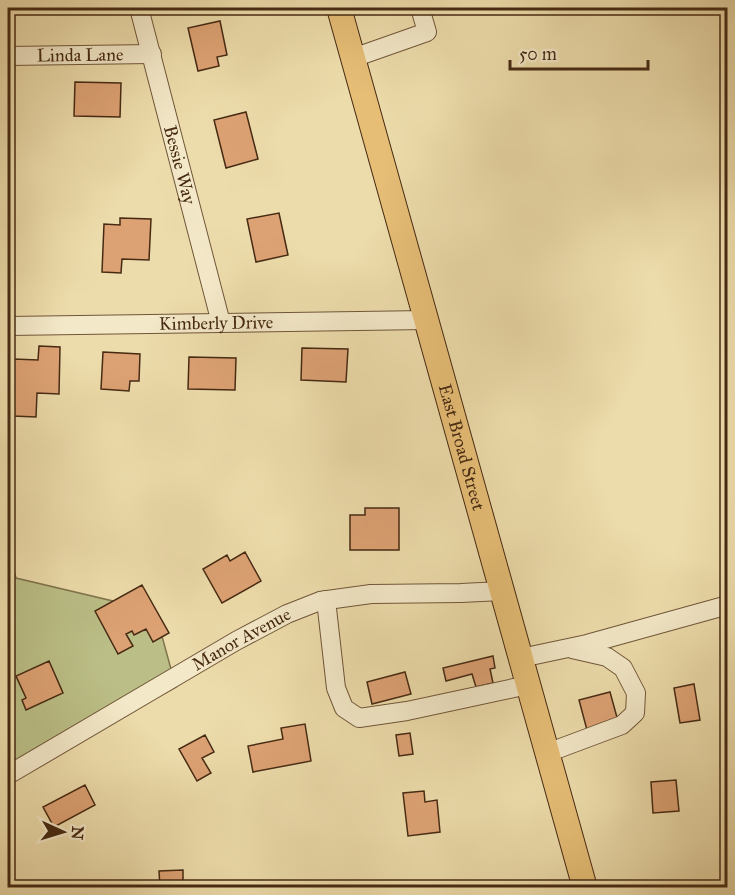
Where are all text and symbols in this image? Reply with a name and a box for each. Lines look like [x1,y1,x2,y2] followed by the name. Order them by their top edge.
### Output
[510,33,648,71] scale bar
[36,43,124,67] street label: Linda Lane
[519,43,557,65] text: 50 m
[159,123,201,207] street label: Bessie Way
[159,311,273,335] street label: Kimberly Drive
[434,381,490,514] street label: East Broad Street
[188,603,295,676] street label: Manor Avenue
[33,802,93,862] north arrow
[67,826,87,841] text: N

